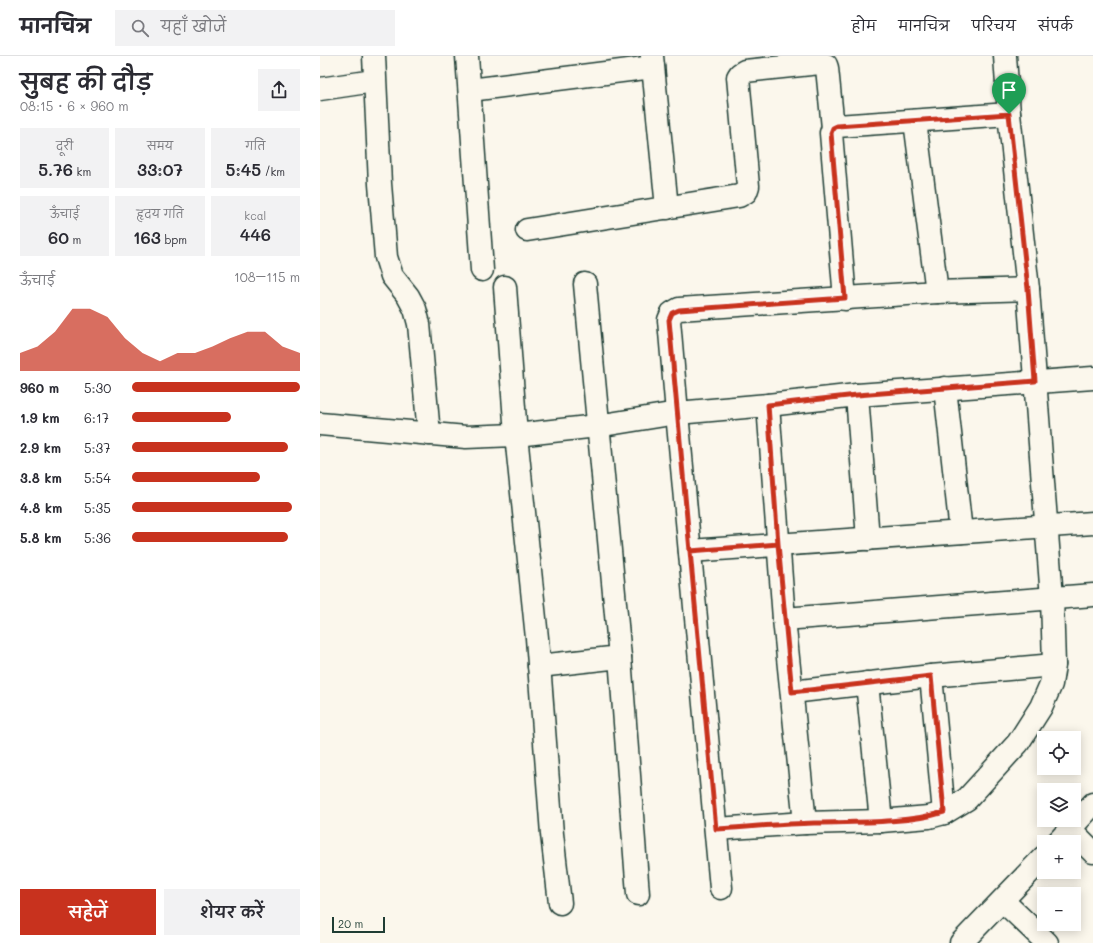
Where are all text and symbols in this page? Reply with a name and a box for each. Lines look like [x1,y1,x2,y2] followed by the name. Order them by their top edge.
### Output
[115,10,395,46] search box
[20,13,91,38] text: मानचित्र
[161,16,226,36] text: यहाँ खोजें
[852,16,876,35] text: होम
[898,16,950,35] text: मानचित्र
[972,16,1016,35] text: परिचय
[1038,16,1073,35] text: संपर्क
[129,17,151,39] icon: search
[20,67,152,96] text: सुबह की दौड़
[258,69,300,111] button: share
[992,73,1026,114] pin
[998,79,1020,101] icon: arrive
[20,97,129,114] text: 08:15 · 6 × 960 m
[56,138,73,153] text: दूरी
[147,138,173,153] text: समय
[245,138,265,153] text: गति
[38,158,73,180] text: 5.76
[137,158,183,180] text: 33:07
[226,158,261,180] text: 5:45
[73,164,91,179] text: km
[261,164,285,179] text: /km
[50,206,79,221] text: ऊँचाई
[136,206,184,221] text: हृदय गति
[244,208,266,223] text: kcal
[240,223,271,245] text: 446
[48,226,69,248] text: 60
[133,226,161,248] text: 163
[69,232,81,247] text: m
[161,232,187,247] text: bpm
[234,268,300,285] text: 108–115 m
[20,271,55,288] text: ऊँचाई
[20,379,59,396] text: 960 m
[84,379,111,396] text: 5:30
[20,409,60,426] text: 1.9 km
[84,409,109,426] text: 6:17
[20,439,61,456] text: 2.9 km
[84,439,110,456] text: 5:37
[20,469,62,486] text: 3.8 km
[84,469,111,486] text: 5:54
[20,499,62,516] text: 4.8 km
[84,499,111,516] text: 5:35
[20,529,62,546] text: 5.8 km
[84,529,111,546] text: 5:36
[1037,731,1081,931] map controls
[1037,731,1081,775] button: locate
[1037,783,1081,827] button: layers
[1037,835,1081,879] button: +
[1037,887,1081,931] button: −
[20,889,156,935] button: सहेजें
[164,889,300,935] button: शेयर करें
[332,915,385,934] scale bar
[338,916,363,931] text: 20 m

